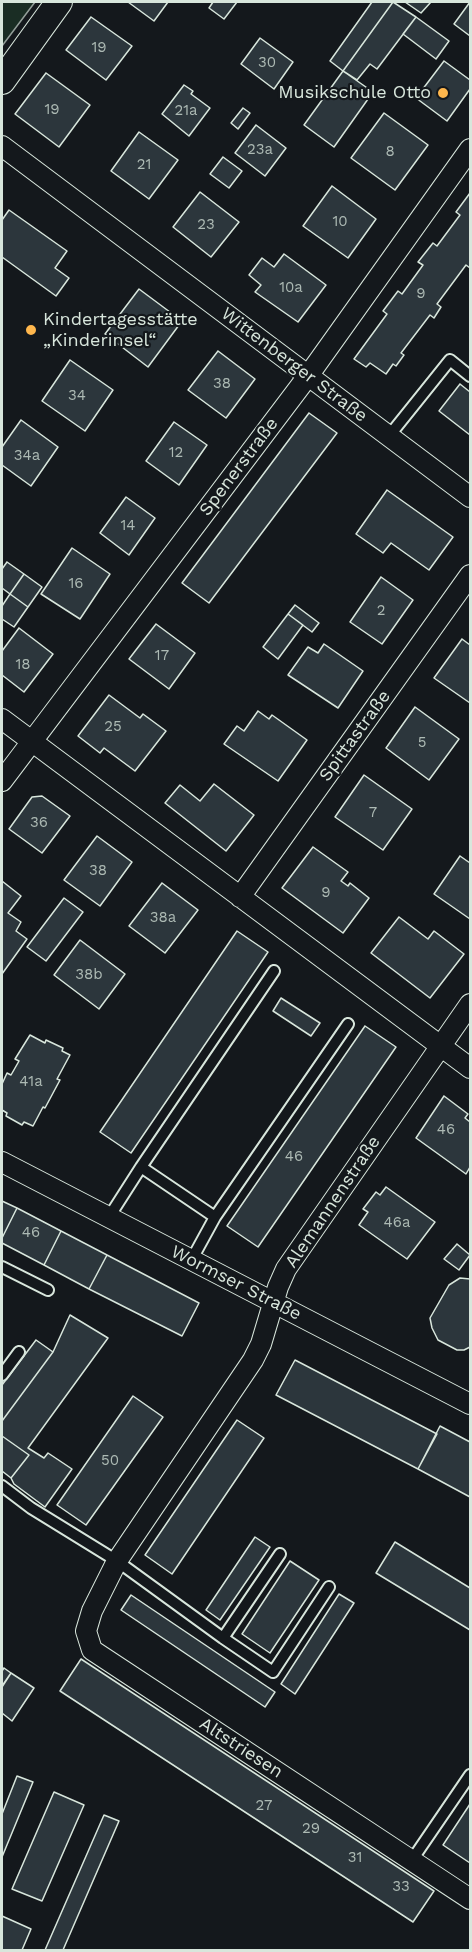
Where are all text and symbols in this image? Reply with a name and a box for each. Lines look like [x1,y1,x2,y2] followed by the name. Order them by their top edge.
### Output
[91,39,107,57] house number: 19
[258,54,276,72] house number: 30
[278,82,431,104] place label: Musikschule Otto
[436,86,450,100] marker: Musikschule Otto
[44,101,60,119] house number: 19
[174,102,198,120] house number: 21a
[247,141,273,159] house number: 23a
[385,143,395,161] house number: 8
[137,156,151,174] house number: 21
[332,213,348,231] house number: 10
[197,216,215,234] house number: 23
[279,279,303,297] house number: 10a
[416,285,426,303] house number: 9
[217,303,371,427] street label: Wittenberger Straße
[43,309,198,352] place label: Kindertagesstätte „Kinderinsel“
[24,323,38,337] marker: Kindertagesstätte „Kinderinsel“
[213,375,231,393] house number: 38
[68,387,86,405] house number: 34
[195,414,283,520] street label: Spenerstraße
[169,444,183,462] house number: 12
[14,447,40,465] house number: 34a
[120,517,136,535] house number: 14
[69,575,83,593] house number: 16
[377,602,385,620] house number: 2
[155,647,169,665] house number: 17
[15,656,31,674] house number: 18
[315,686,395,786] street label: Spittastraße
[104,718,122,736] house number: 25
[418,734,426,752] house number: 5
[369,804,377,822] house number: 7
[30,814,48,832] house number: 36
[89,862,107,880] house number: 38
[321,884,331,902] house number: 9
[150,909,176,927] house number: 38a
[75,966,103,984] house number: 38b
[19,1073,43,1091] house number: 41a
[437,1121,455,1139] house number: 46
[281,1132,385,1272] street label: Alemannenstraße
[285,1148,303,1166] house number: 46
[384,1214,410,1232] house number: 46a
[22,1224,40,1242] house number: 46
[167,1241,305,1325] street label: Wormser Straße
[101,1452,119,1470] house number: 50
[195,1713,287,1783] street label: Altstriesen
[256,1797,272,1815] house number: 27
[302,1820,320,1838] house number: 29
[348,1849,362,1867] house number: 31
[392,1878,410,1896] house number: 33

